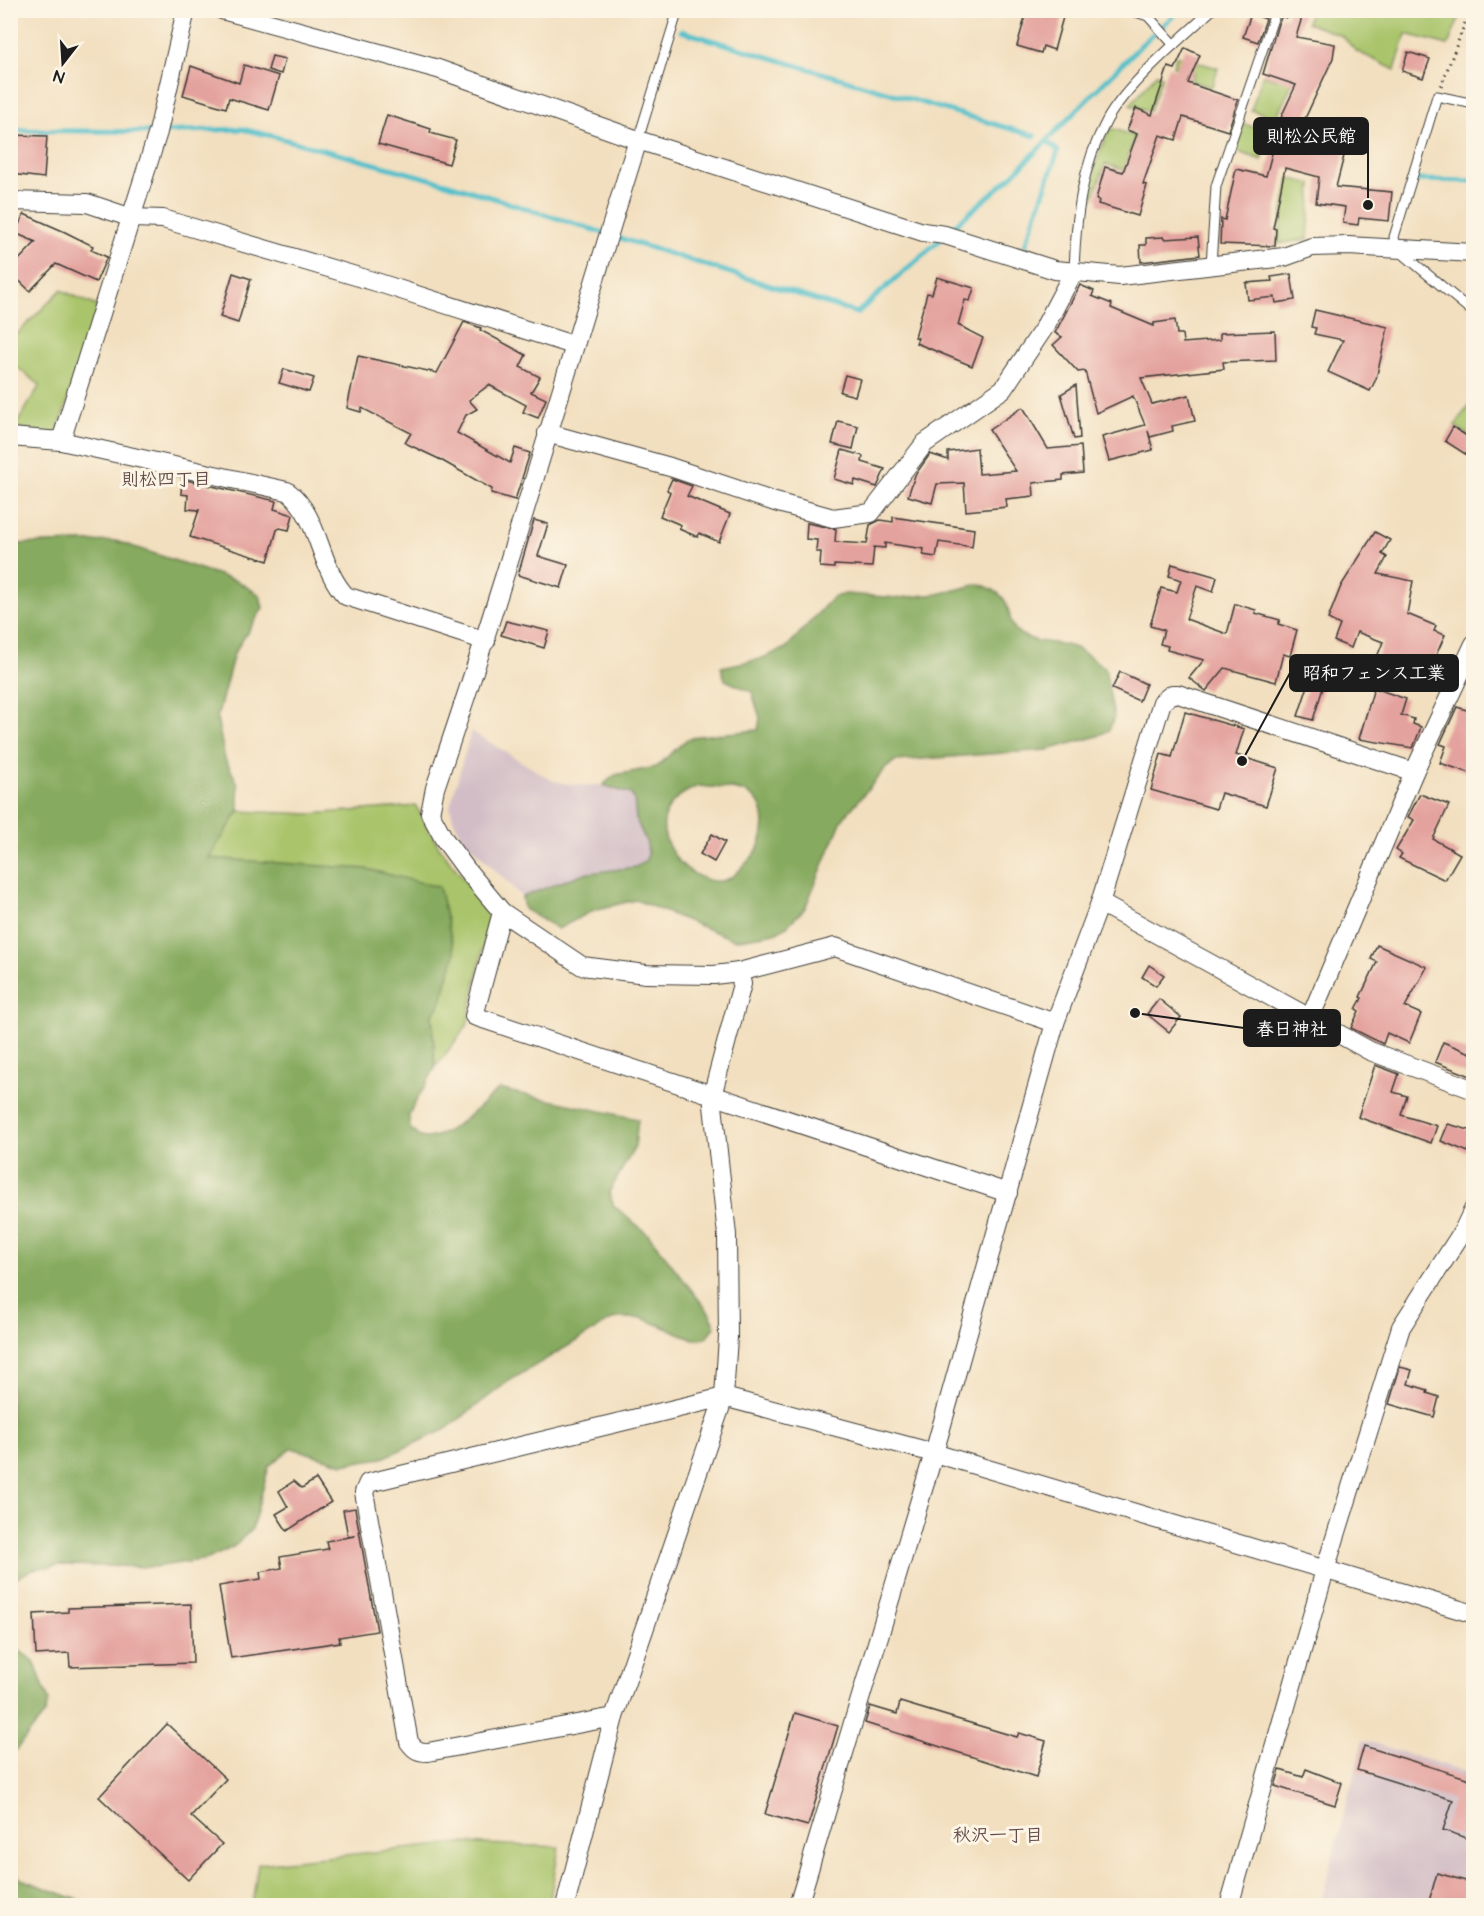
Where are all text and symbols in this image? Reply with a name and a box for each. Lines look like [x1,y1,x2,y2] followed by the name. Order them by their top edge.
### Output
[33,33,93,93] north arrow
[51,64,67,88] text: N
[1254,118,1368,154] callout: 則松公民館
[1266,124,1356,149] text: 則松公民館
[121,467,211,492] district label: 則松四丁目
[1290,655,1458,691] callout: 昭和フェンス工業
[1303,661,1445,686] text: 昭和フェンス工業
[1244,1010,1340,1046] callout: 春日神社
[1256,1017,1328,1042] text: 春日神社
[953,1823,1043,1848] district label: 秋沢一丁目

